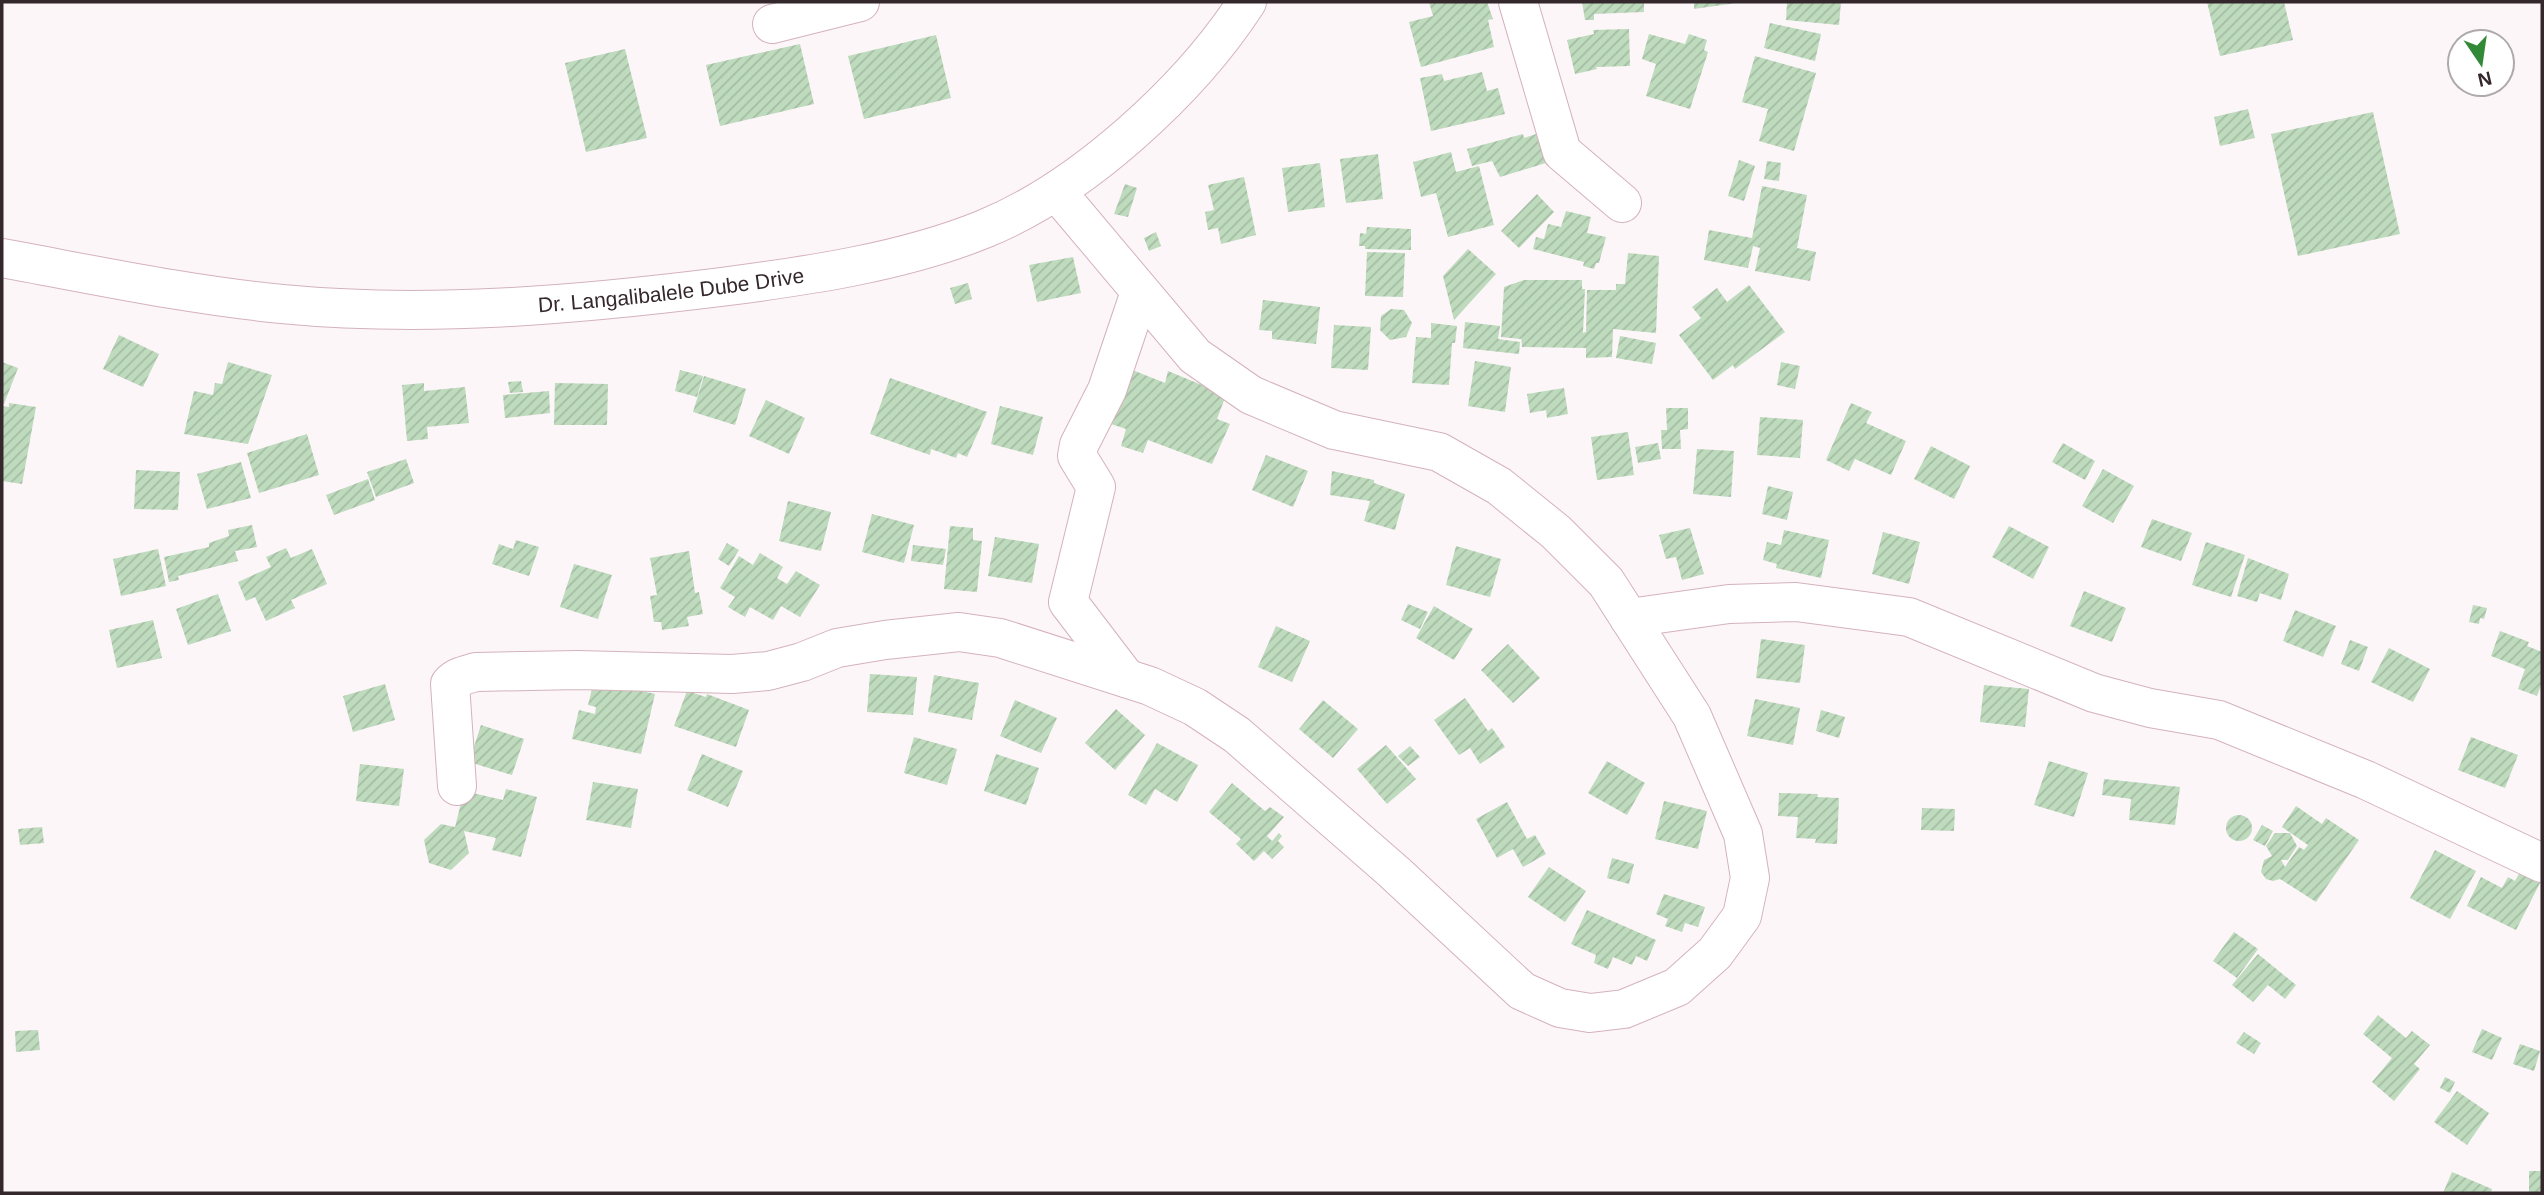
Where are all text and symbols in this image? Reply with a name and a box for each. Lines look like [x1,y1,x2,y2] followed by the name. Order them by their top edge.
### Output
[2446,28,2516,98] north arrow
[2476,67,2494,91] text: N
[537,263,806,316] street label: Dr. Langalibalele Dube Drive

